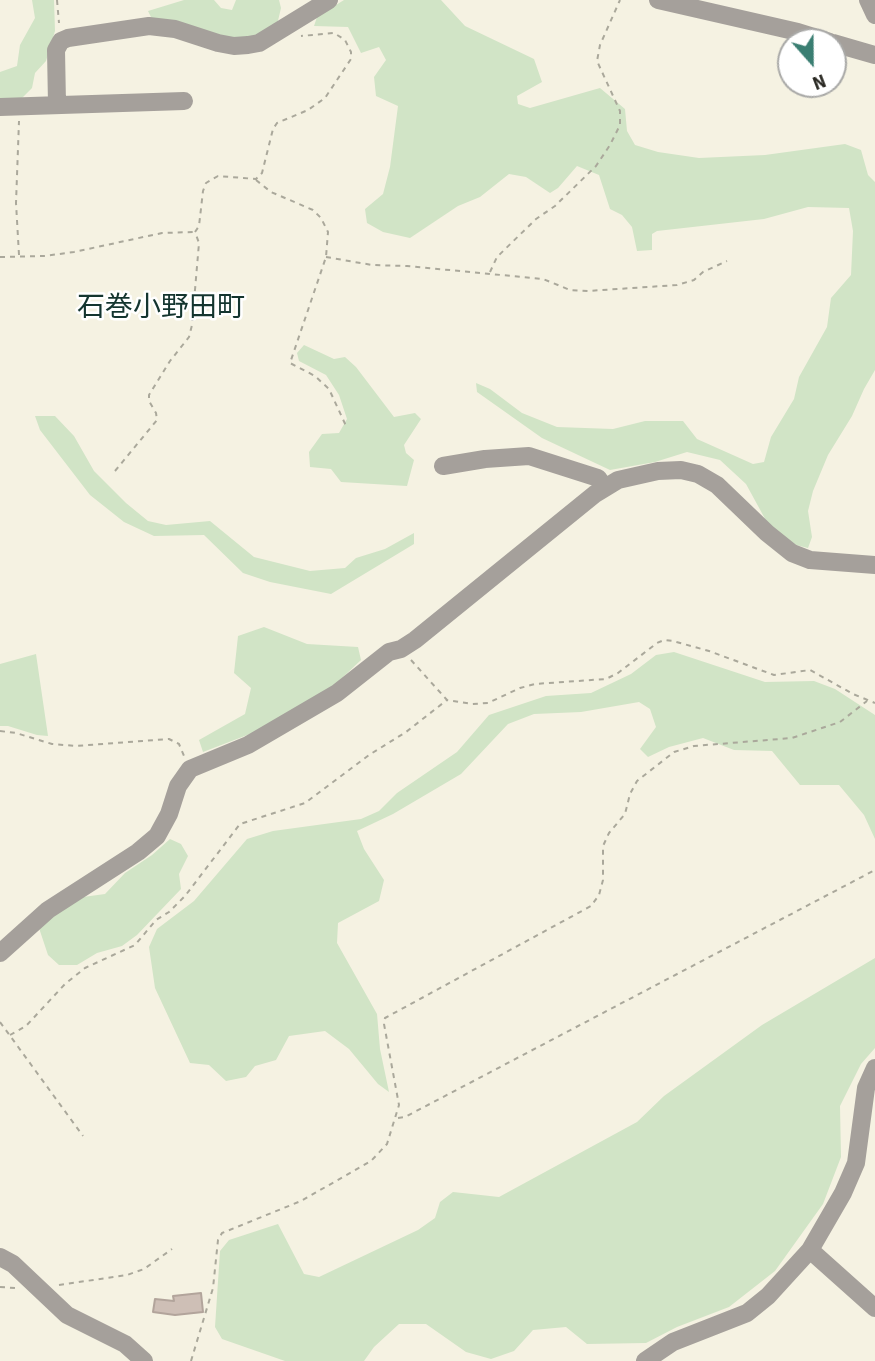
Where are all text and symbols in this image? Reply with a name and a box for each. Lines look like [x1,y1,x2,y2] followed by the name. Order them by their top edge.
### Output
[777,28,847,98] north arrow
[808,66,830,96] text: N
[77,293,245,327] district label: 石巻小野田町

